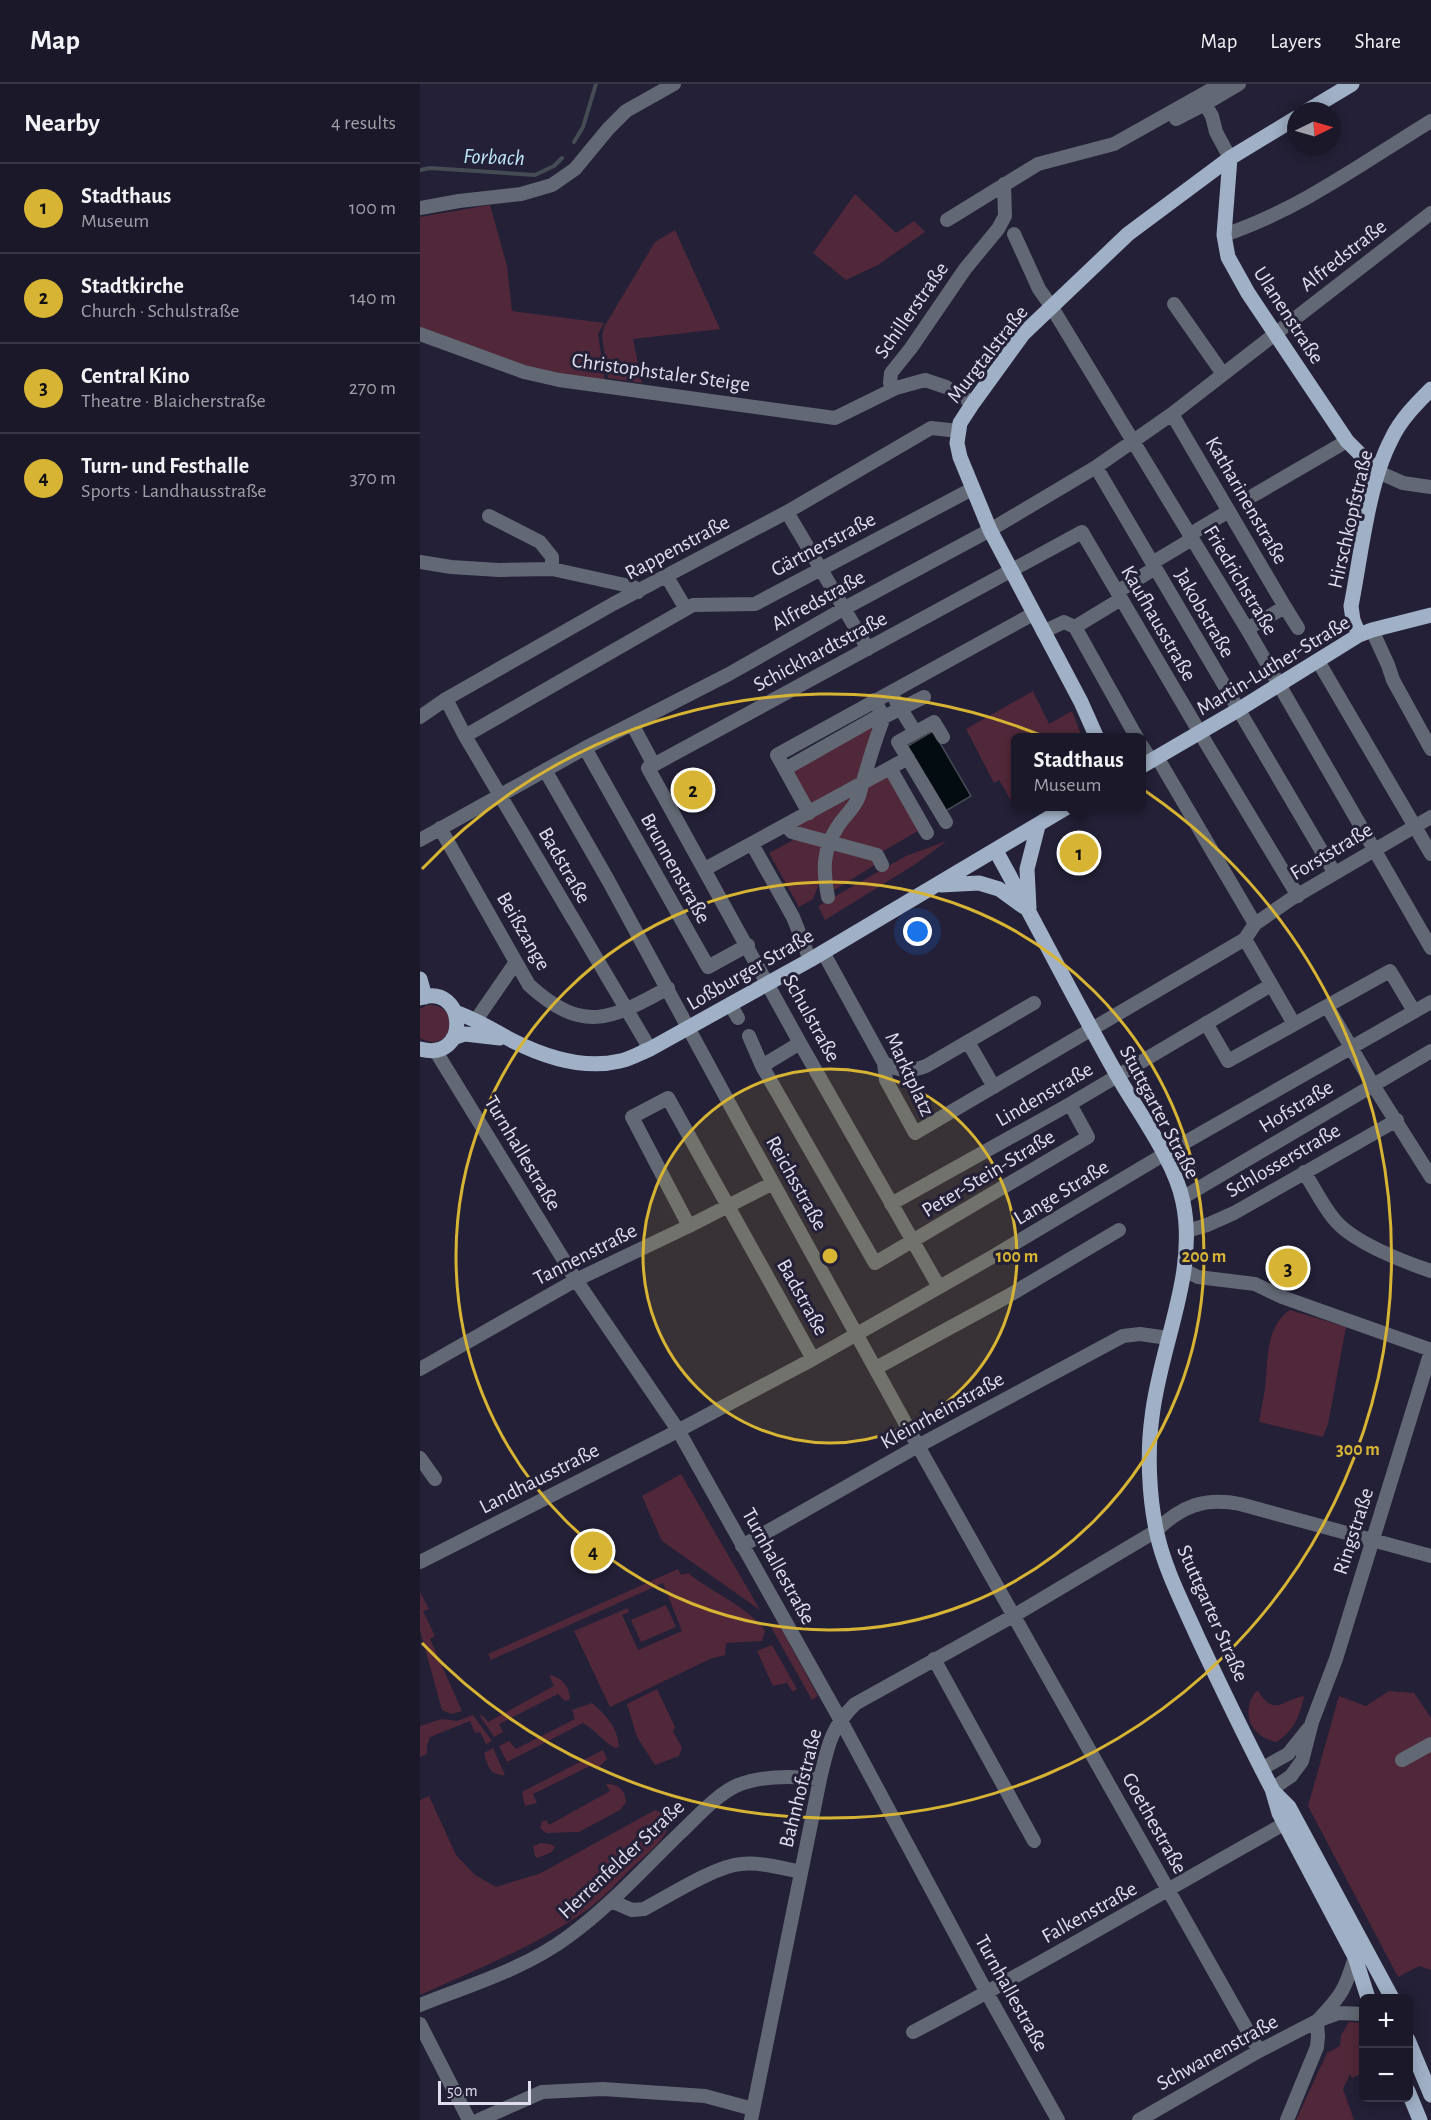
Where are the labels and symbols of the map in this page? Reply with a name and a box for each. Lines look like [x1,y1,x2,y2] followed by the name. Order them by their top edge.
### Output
[1287,102,1341,156] north arrow
[463,145,525,169] water label: Forbach
[1296,215,1390,295] street label: Alfredstraße
[871,258,952,362] street label: Schillerstraße
[1249,263,1328,368] street label: Ulanenstraße
[943,302,1032,407] street label: Murgtalstraße
[570,350,751,395] street label: Christophstaler Steige
[1202,433,1292,568] street label: Katharinenstraße
[1324,448,1377,590] street label: Hirschkopfstraße
[768,508,879,581] street label: Gärtnerstraße
[622,511,733,584] street label: Rappenstraße
[1200,522,1281,639] street label: Friedrichstraße
[1117,562,1200,685] street label: Kaufhausstraße
[1171,565,1238,661] street label: Jakobstraße
[768,566,868,635] street label: Alfredstraße
[750,607,891,695] street label: Schickhardtstraße
[1193,611,1353,719] street label: Martin-Luther-Straße
[674,768,712,812] pin: 2
[637,810,714,927] street label: Brunnenstraße
[1287,819,1376,884] street label: Forststraße
[534,824,595,907] street label: Badstraße
[1060,830,1098,876] pin: 1
[493,889,554,974] street label: Beißzange
[903,917,932,946] your location
[683,925,817,1014] street label: Loßburger Straße
[779,971,844,1066] street label: Schulstraße
[881,1029,938,1119] street label: Marktplatz
[1116,1042,1203,1182] street label: Stuttgarter Straße
[992,1058,1096,1131] street label: Lindenstraße
[1256,1076,1337,1137] street label: Hofstraße
[480,1092,565,1214] street label: Turnhallestraße
[1223,1119,1344,1202] street label: Schlosserstraße
[918,1126,1058,1221] street label: Peter-Stein-Straße
[762,1132,831,1234] street label: Reichsstraße
[1010,1156,1112,1229] street label: Lange Straße
[530,1220,640,1289] street label: Tannenstraße
[820,1246,840,1266] centre of rings
[1268,1246,1308,1290] pin: 3
[996,1248,1038,1266] text: 100 m
[1182,1248,1226,1266] text: 200 m
[773,1255,832,1339] street label: Badstraße
[877,1368,1007,1453] street label: Kleinrheinstraße
[476,1439,602,1518] street label: Landhausstraße
[1336,1441,1380,1459] text: 300 m
[1330,1485,1377,1577] street label: Ringstraße
[738,1504,819,1628] street label: Turnhallestraße
[574,1528,612,1574] pin: 4
[1173,1542,1252,1685] street label: Stuttgarter Straße
[776,1727,825,1850] street label: Bahnhofstraße
[1118,1769,1191,1877] street label: Goethestraße
[554,1796,688,1923] street label: Herrenfelder Straße
[1038,1878,1140,1947] street label: Falkenstraße
[971,1931,1052,2055] street label: Turnhallestraße
[1153,2011,1281,2094] street label: Schwanenstraße
[438,2078,531,2106] scale bar

